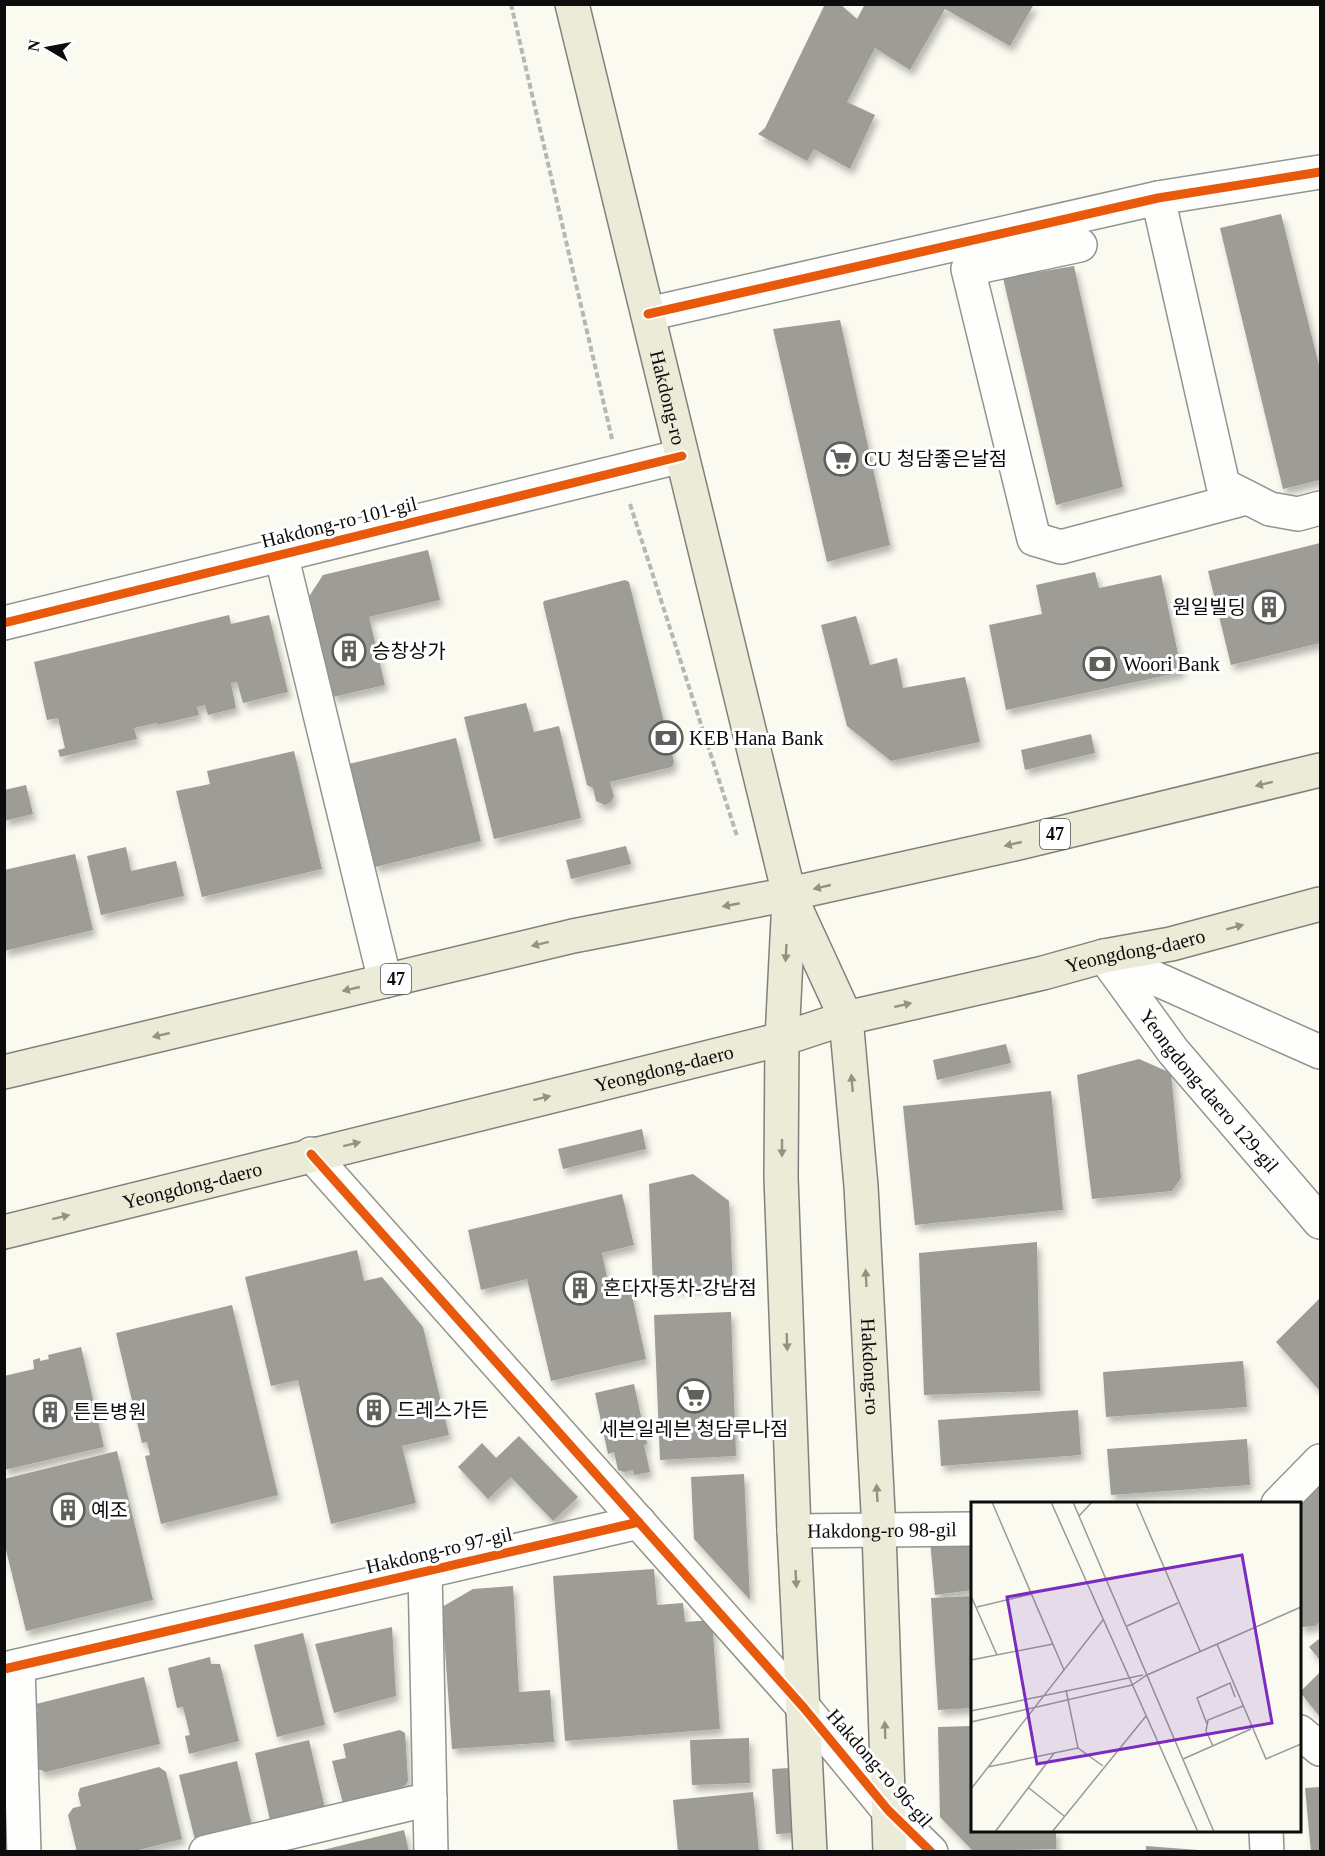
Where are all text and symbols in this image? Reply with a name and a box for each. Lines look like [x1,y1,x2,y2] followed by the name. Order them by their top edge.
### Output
[18,18,78,78] north arrow
[24,38,43,53] text: N
[646,348,690,447] street label: Hakdong-ro
[823,441,859,477] supermarket icon: CU 청담좋은날점
[864,448,1007,470] place label: CU 청담좋은날점
[259,492,420,553] street label: Hakdong-ro 101-gil
[1251,589,1287,625] building icon: 원일빌딩
[1172,596,1246,618] place label: 원일빌딩
[331,633,367,669] building icon: 승창상가
[372,640,446,662] place label: 승창상가
[1082,646,1118,682] bank icon: Woori Bank
[1123,653,1220,675] place label: Woori Bank
[648,720,684,756] bank icon: KEB Hana Bank
[689,727,823,749] place label: KEB Hana Bank
[1254,780,1273,790] one-way arrow
[1040,819,1070,849] road number: 47
[1004,840,1022,850] one-way arrow
[813,882,832,892] one-way arrow
[722,901,741,910] one-way arrow
[1226,921,1245,931] one-way arrow
[1063,924,1207,977] street label: Yeongdong-daero
[531,940,550,950] one-way arrow
[782,943,791,962] one-way arrow
[381,964,411,994] road number: 47
[341,985,360,995] one-way arrow
[894,1000,912,1010] one-way arrow
[1135,1005,1283,1177] street label: Yeongdong-daero 129-gil
[152,1030,170,1040] one-way arrow
[592,1040,736,1096] street label: Yeongdong-daero
[847,1074,857,1093] one-way arrow
[532,1092,551,1102] one-way arrow
[777,1138,786,1157] one-way arrow
[343,1139,361,1149] one-way arrow
[121,1157,264,1213] street label: Yeongdong-daero
[52,1212,70,1222] one-way arrow
[861,1268,870,1287] one-way arrow
[562,1270,598,1306] building icon: 혼다자동차-강남점
[603,1277,757,1299] place label: 혼다자동차-강남점
[857,1318,884,1415] street label: Hakdong-ro
[782,1333,792,1352] one-way arrow
[676,1378,712,1414] supermarket icon: 세븐일레븐 청담루나점
[356,1392,392,1428] building icon: 드레스가든
[32,1394,68,1430] building icon: 튼튼병원
[397,1399,489,1421] place label: 드레스가든
[73,1401,147,1423] place label: 튼튼병원
[600,1418,789,1440] place label: 세븐일레븐 청담루나점
[872,1484,882,1503] one-way arrow
[50,1492,86,1528] building icon: 예조
[91,1499,128,1521] place label: 예조
[971,1502,1301,1832] inset map
[807,1518,957,1542] street label: Hakdong-ro 98-gil
[364,1522,515,1578] street label: Hakdong-ro 97-gil
[792,1570,801,1589] one-way arrow
[822,1704,938,1833] street label: Hakdong-ro 96-gil
[881,1721,890,1740] one-way arrow

